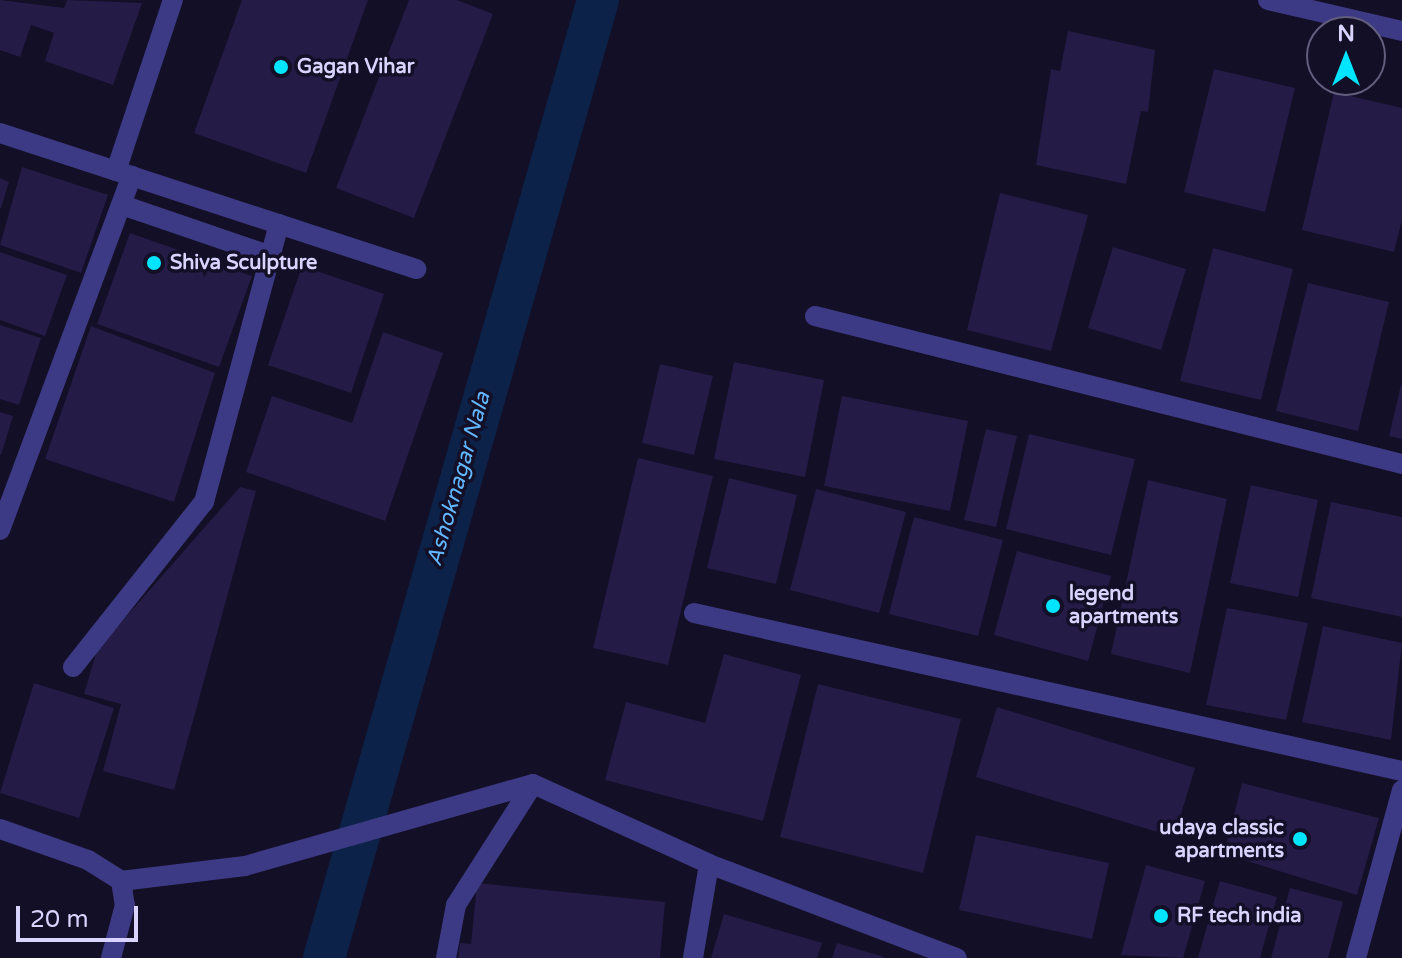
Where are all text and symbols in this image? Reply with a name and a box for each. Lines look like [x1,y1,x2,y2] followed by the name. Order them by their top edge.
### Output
[1306,16,1386,96] north arrow
[1337,21,1355,47] text: N
[297,55,414,79] place label: Gagan Vihar
[272,58,290,76] marker: Gagan Vihar
[170,251,317,275] place label: Shiva Sculpture
[145,254,163,272] marker: Shiva Sculpture
[422,389,496,569] water label: Ashoknagar Nala
[1069,582,1178,629] place label: legend apartments
[1044,597,1062,615] marker: legend apartments
[1159,816,1284,863] place label: udaya classic apartments
[1291,830,1309,848] marker: udaya classic apartments
[20,890,142,940] scale bar
[1177,904,1301,928] place label: RF tech india
[30,905,88,934] text: 20 m
[1152,907,1170,925] marker: RF tech india

